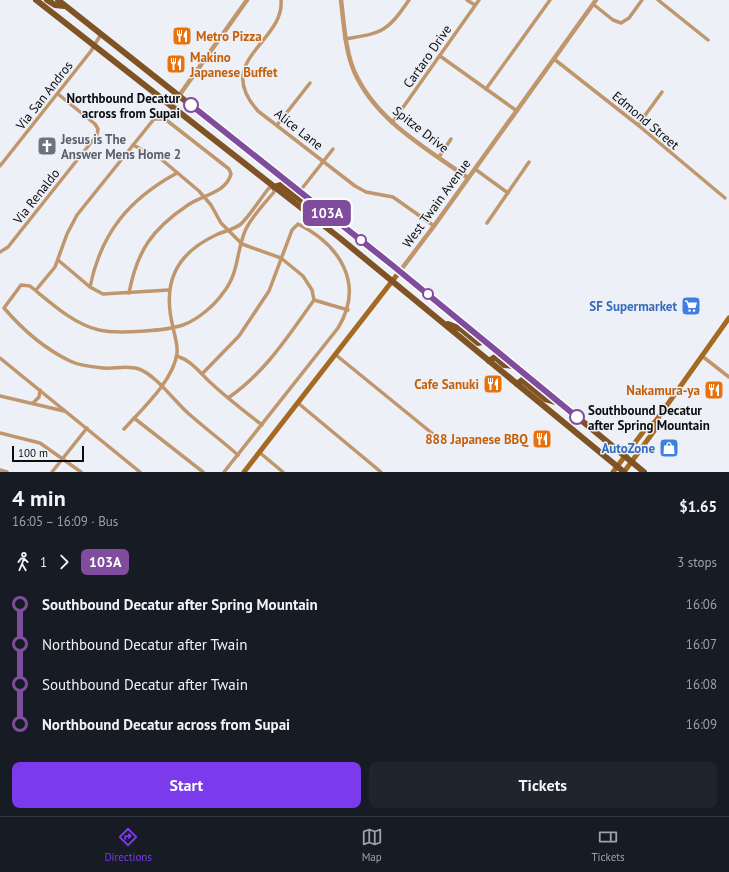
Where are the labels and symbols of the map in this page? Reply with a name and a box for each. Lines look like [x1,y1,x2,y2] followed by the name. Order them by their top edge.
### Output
[399,21,455,91] street label: Cartaro Drive
[171,25,193,47] restaurant icon: Metro Pizza
[196,28,262,45] place label: Metro Pizza
[189,49,278,81] place label: Makino Japanese Buffet
[165,53,187,75] restaurant icon: Makino Japanese Buffet
[12,57,77,134] street label: Via San Andros
[609,87,683,154] street label: Edmond Street
[66,90,180,122] place label: Northbound Decatur across from Supai
[183,97,199,113] marker: Northbound Decatur across from Supai
[389,102,452,157] street label: Spitze Drive
[271,105,326,154] street label: Alice Lane
[60,131,181,163] place label: Jesus is The Answer Mens Home 2
[36,135,58,157] church icon: Jesus is The Answer Mens Home 2
[398,156,474,251] street label: West Twain Avenue
[9,165,63,228] street label: Via Renaldo
[299,200,355,226] line badge: 103A
[355,234,367,246] unlabelled marker
[422,288,434,300] unlabelled marker
[680,295,702,317] supermarket icon: SF Supermarket
[589,298,677,315] place label: SF Supermarket
[482,373,504,395] restaurant icon: Cafe Sanuki
[414,376,479,393] place label: Cafe Sanuki
[703,379,725,401] restaurant icon: Nakamura-ya
[626,382,700,399] place label: Nakamura-ya
[588,402,710,434] place label: Southbound Decatur after Spring Mountain
[569,409,585,425] marker: Southbound Decatur after Spring Mountain
[531,428,553,450] restaurant icon: 888 Japanese BBQ
[425,431,529,448] place label: 888 Japanese BBQ
[658,437,680,459] shop icon: AutoZone
[602,440,655,457] place label: AutoZone
[12,444,84,463] scale bar

